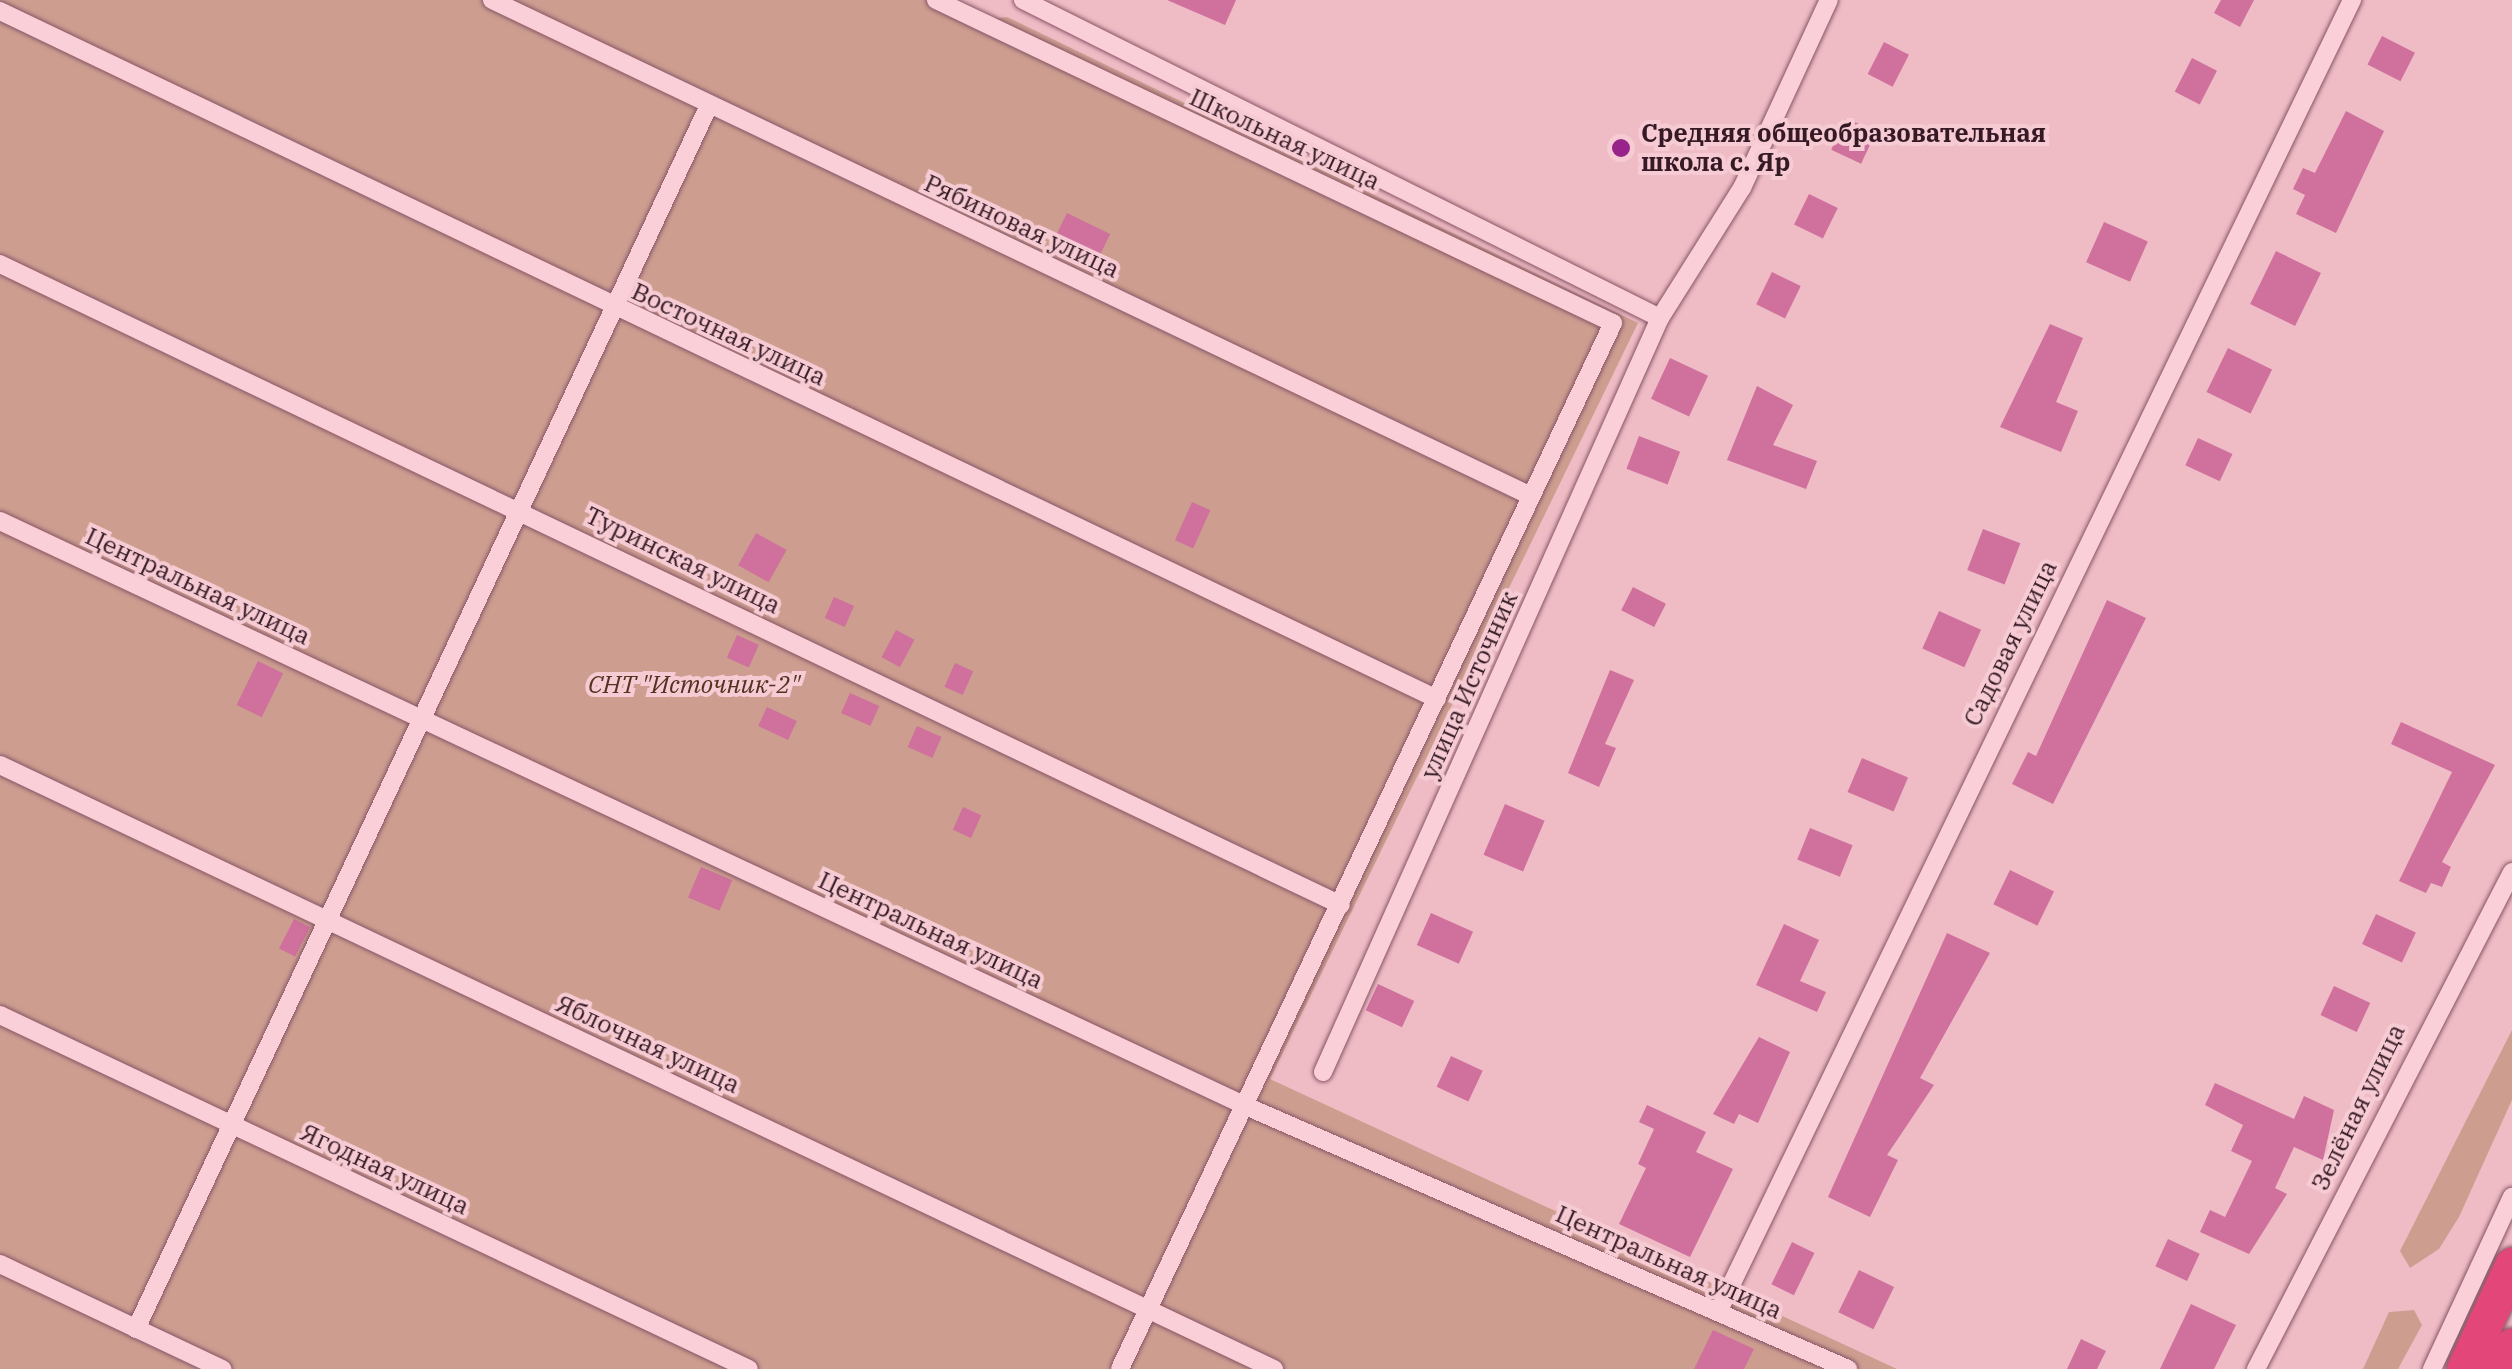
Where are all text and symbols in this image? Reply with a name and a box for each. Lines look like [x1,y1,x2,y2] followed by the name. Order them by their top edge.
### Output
[1185,82,1385,196] street label: Школьная улица
[1641,119,2046,178] place label: Средняя общеобразовательная школа с. Яр
[1610,137,1632,159] marker: Средняя общеобразовательная школа с. Яр
[920,168,1124,284] street label: Рябиновая улица
[627,276,831,392] street label: Восточная улица
[581,500,785,620] street label: Туринская улица
[81,521,315,651] street label: Центральная улица
[1957,555,2063,731] street label: Садовая улица
[1414,586,1524,784] street label: улица Источник
[588,669,800,699] park label: СНТ "Источник-2"
[814,865,1048,995] street label: Центральная улица
[551,988,745,1100] street label: Яблочная улица
[2305,1019,2411,1195] street label: Зелёная улица
[296,1117,474,1221] street label: Ягодная улица
[1551,1199,1787,1325] street label: Центральная улица

